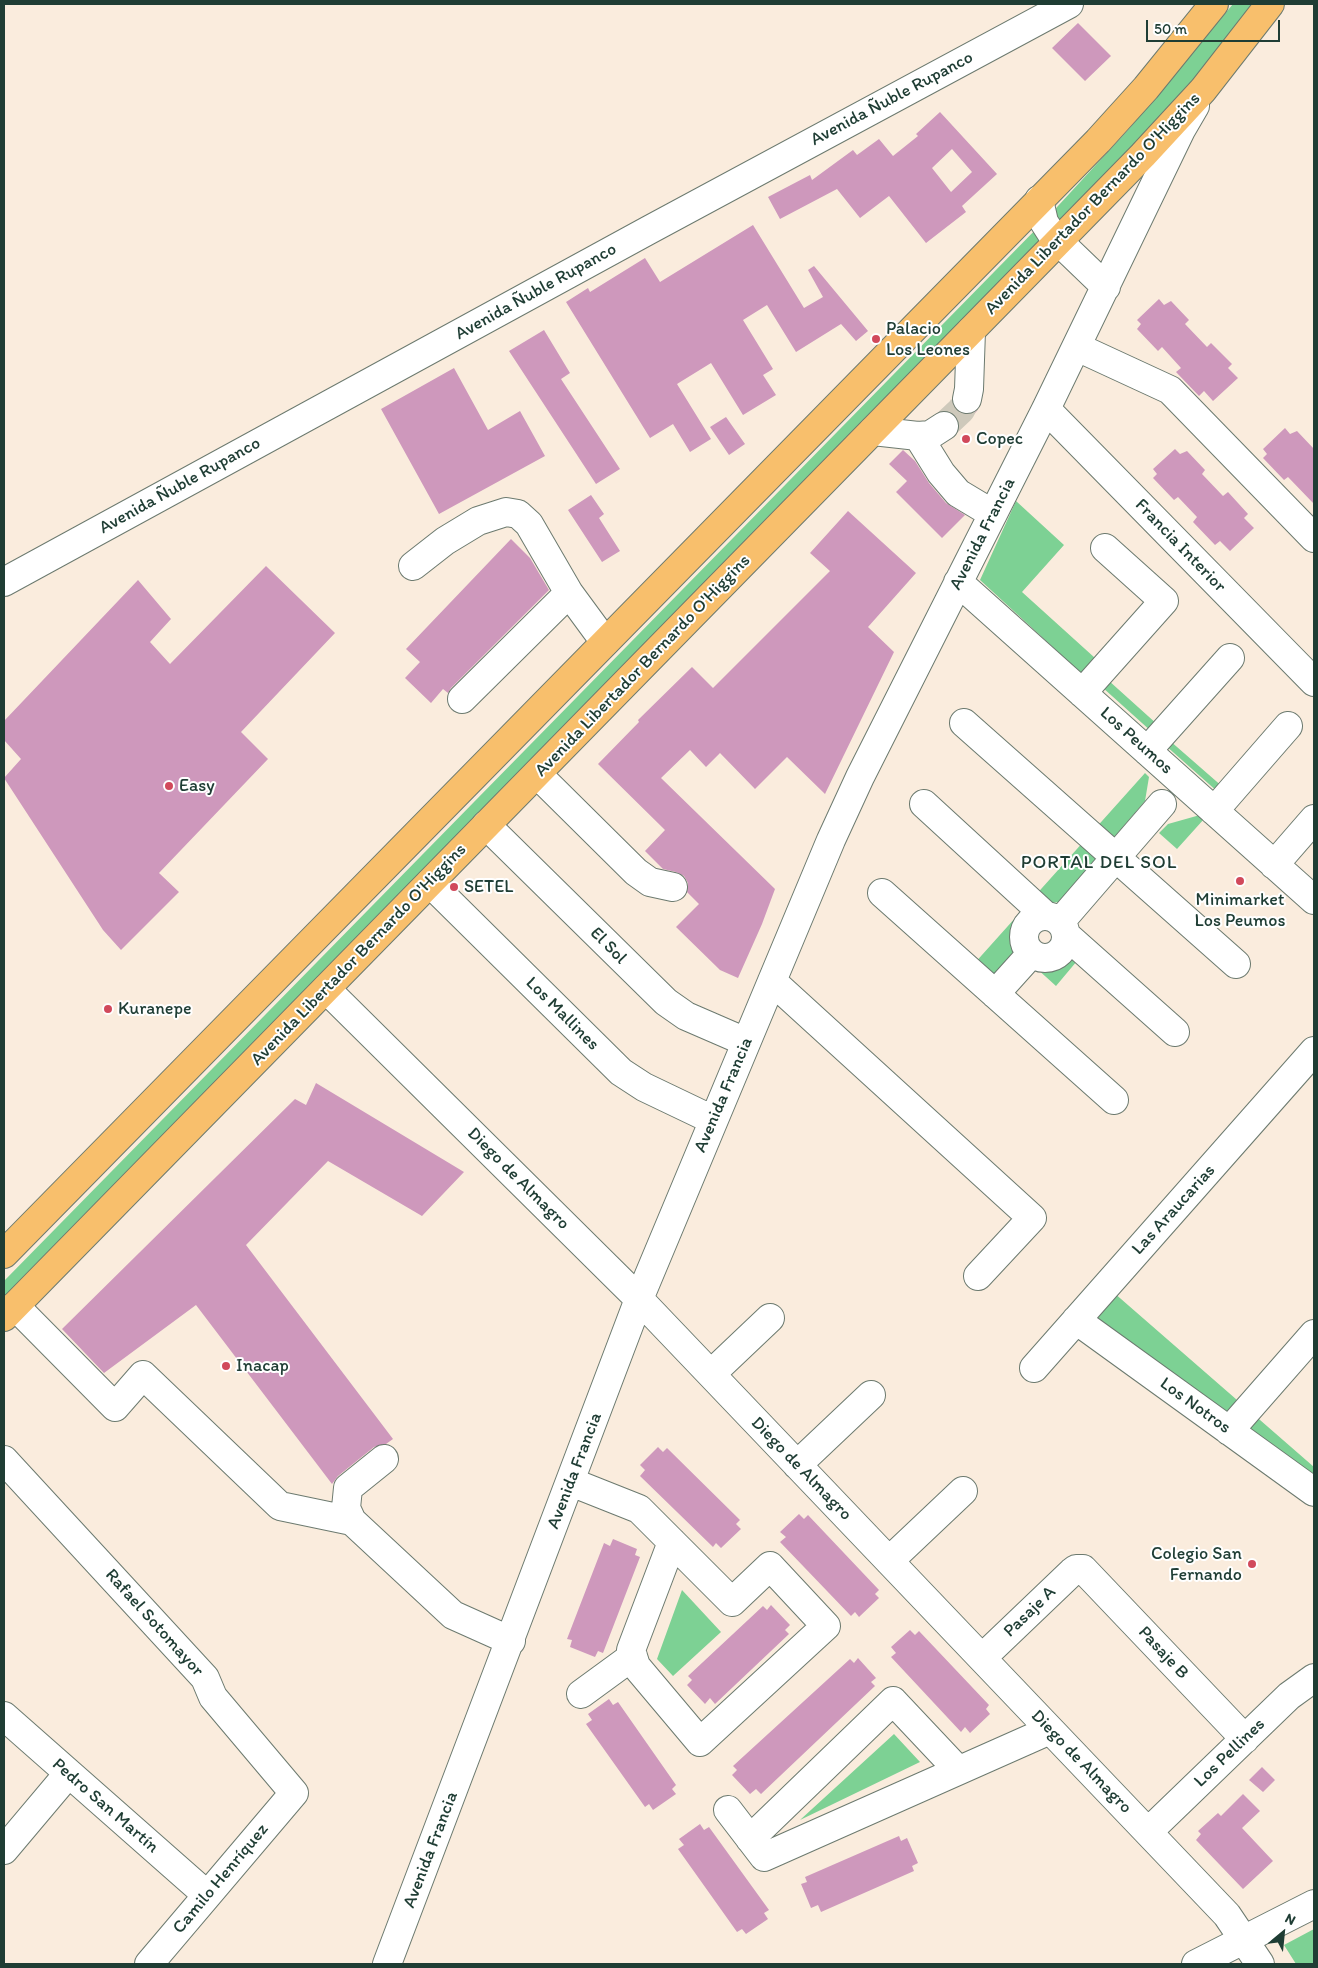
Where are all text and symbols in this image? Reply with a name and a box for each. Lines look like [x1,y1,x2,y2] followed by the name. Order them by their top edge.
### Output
[1148,10,1282,42] scale bar
[1154,20,1187,38] text: 50 m
[807,47,977,151] street label: Avenida Ñuble Rupanco
[981,88,1205,320] street label: Avenida Libertador Bernardo O'Higgins
[452,239,620,345] street label: Avenida Ñuble Rupanco
[886,318,970,360] place label: Palacio Los Leones
[870,333,882,345] marker: Palacio Los Leones
[976,428,1023,450] place label: Copec
[96,433,264,539] street label: Avenida Ñuble Rupanco
[960,433,972,445] marker: Copec
[945,474,1021,594] street label: Avenida Francia
[1130,495,1230,597] street label: Francia Interior
[531,550,755,782] street label: Avenida Libertador Bernardo O'Higgins
[1095,703,1177,779] street label: Los Peumos
[179,775,215,797] place label: Easy
[163,780,175,792] marker: Easy
[247,839,471,1071] street label: Avenida Libertador Bernardo O'Higgins
[1018,852,1180,874] district label: PORTAL DEL SOL
[1234,875,1246,887] marker: Minimarket Los Peumos
[464,876,513,898] place label: SETEL
[448,881,460,893] marker: SETEL
[1195,889,1285,932] place label: Minimarket Los Peumos
[585,923,631,969] street label: El Sol
[521,973,603,1055] street label: Los Mallines
[118,998,192,1020] place label: Kuranepe
[102,1003,114,1015] marker: Kuranepe
[690,1034,758,1156] street label: Avenida Francia
[462,1123,574,1235] street label: Diego de Almagro
[1128,1160,1220,1260] street label: Las Araucarias
[236,1355,289,1377] place label: Inacap
[220,1360,232,1372] marker: Inacap
[1155,1373,1235,1439] street label: Los Notros
[543,1410,607,1532] street label: Avenida Francia
[746,1413,856,1525] street label: Diego de Almagro
[1151,1543,1242,1586] place label: Colegio San Fernando
[1246,1558,1258,1570] marker: Colegio San Fernando
[100,1565,208,1681] street label: Rafael Sotomayor
[999,1582,1061,1642] street label: Pasaje A
[1133,1622,1193,1684] street label: Pasaje B
[1026,1706,1136,1818] street label: Diego de Almagro
[1190,1714,1270,1792] street label: Los Pellines
[47,1754,163,1858] street label: Pedro San Martín
[399,1789,463,1911] street label: Avenida Francia
[168,1819,274,1939] street label: Camilo Henríquez
[1258,1908,1308,1958] north arrow
[1282,1910,1298,1929] text: N

